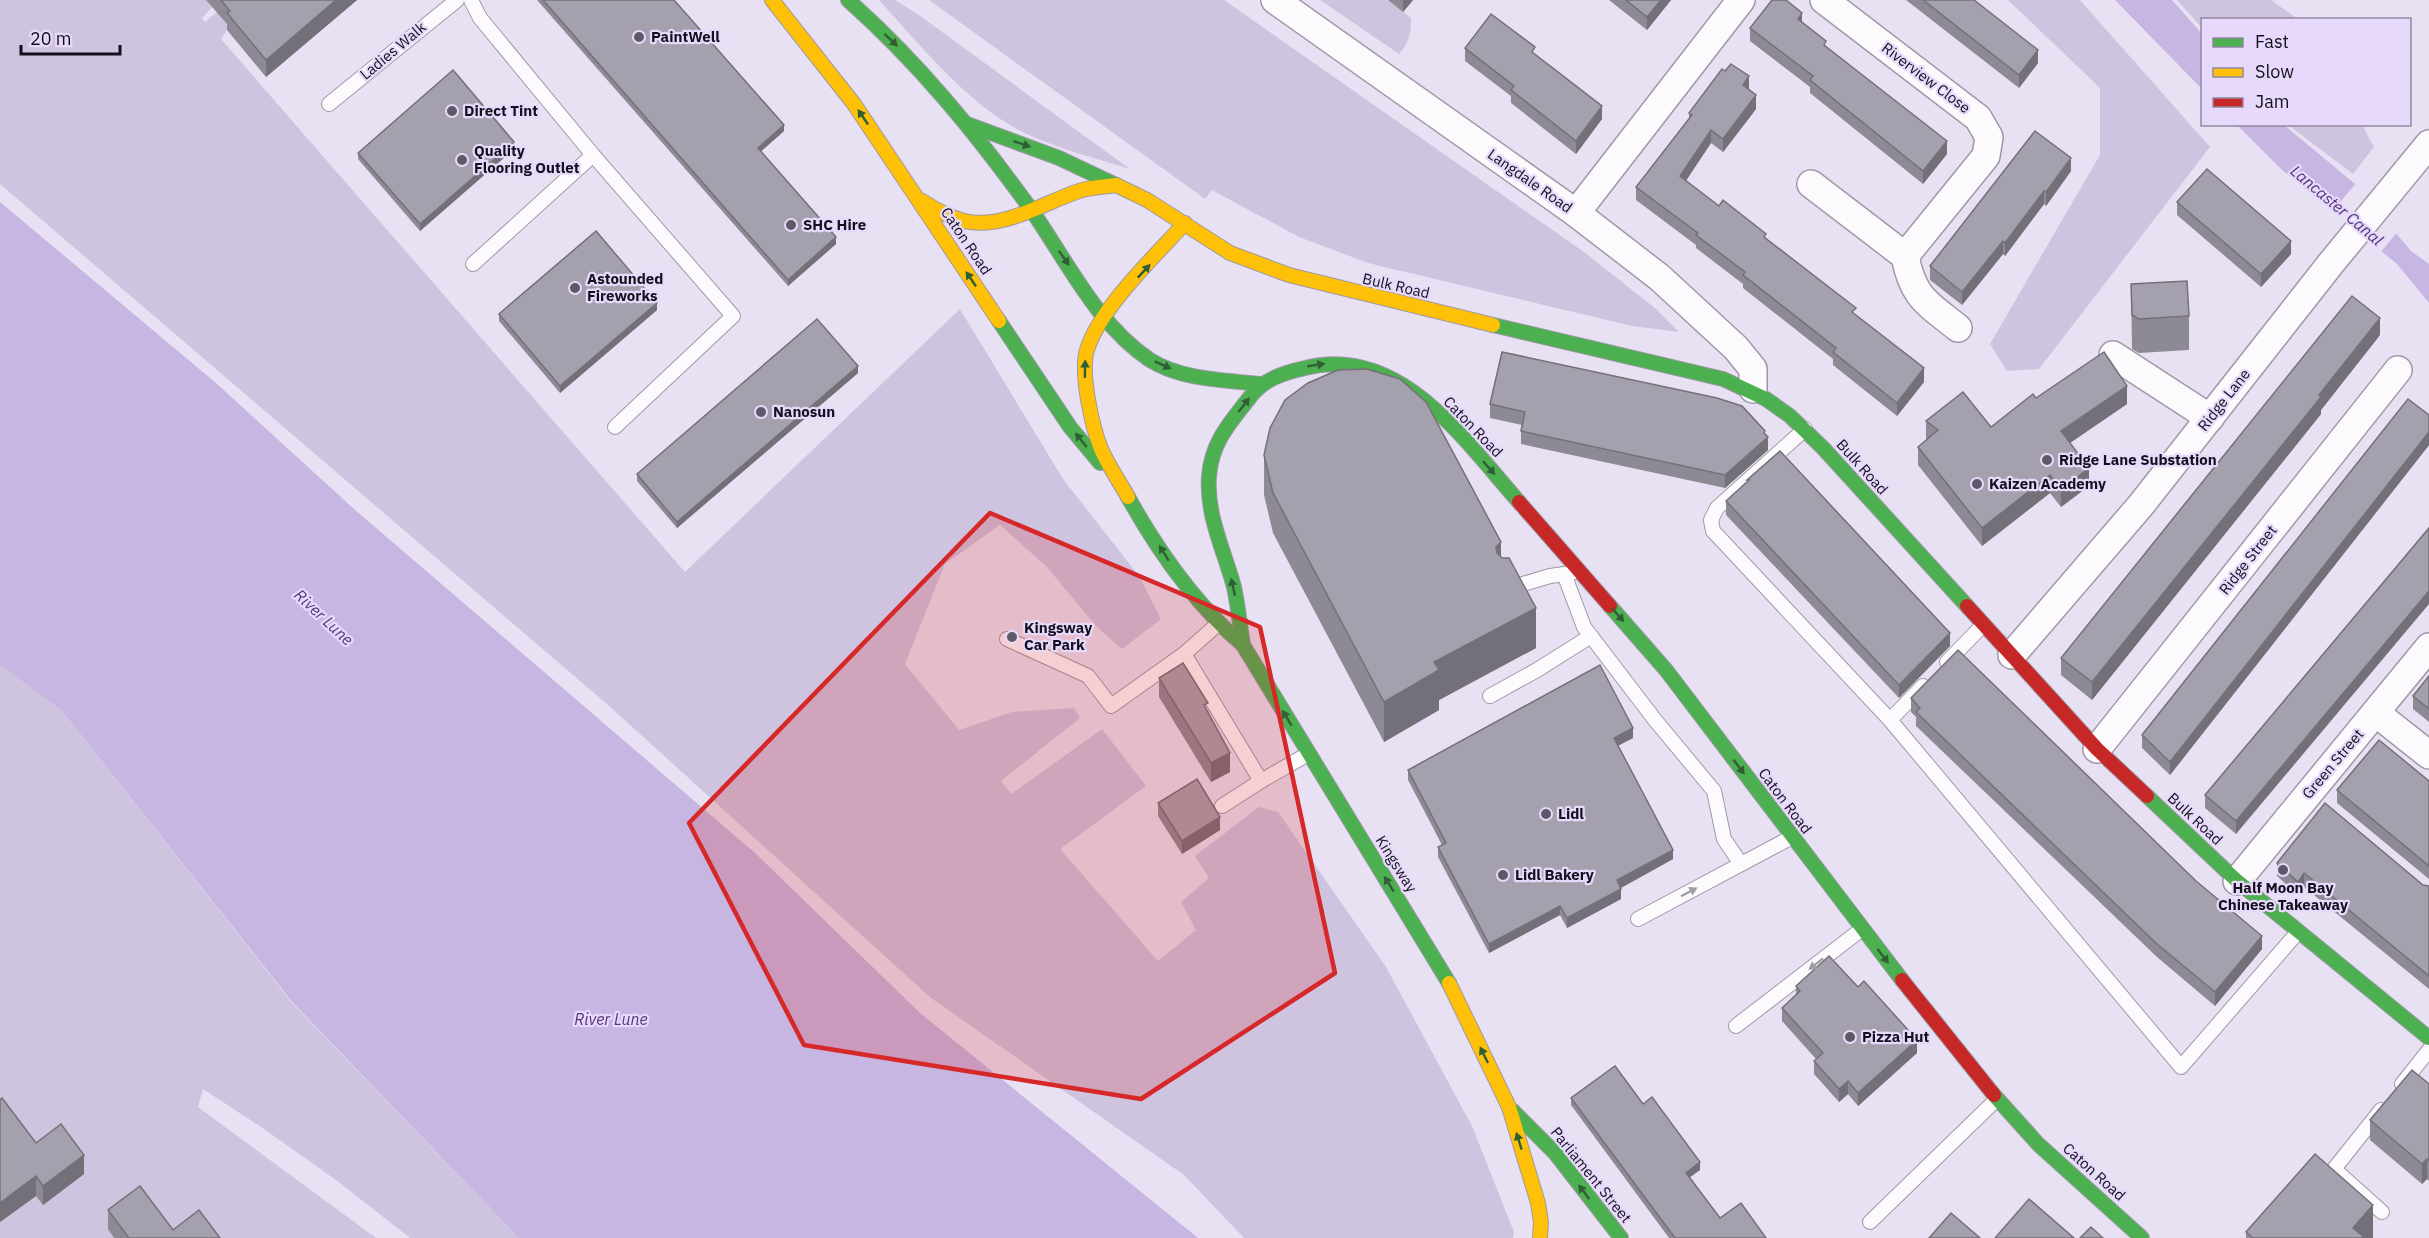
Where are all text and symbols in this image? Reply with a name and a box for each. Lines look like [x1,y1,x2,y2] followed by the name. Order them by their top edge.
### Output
[356,17,430,84] street label: Ladies Walk
[21,18,120,56] scale bar
[2201,18,2411,126] legend
[30,27,72,50] text: 20 m
[651,27,720,46] place label: PaintWell
[632,30,646,44] marker: PaintWell
[2255,30,2289,53] text: Fast
[883,33,898,46] one-way arrow
[1878,38,1974,117] street label: Riverview Close
[2255,60,2294,83] text: Slow
[2255,90,2290,113] text: Jam
[464,101,538,120] place label: Direct Tint
[445,104,459,118] marker: Direct Tint
[858,109,869,125] one-way arrow
[1013,139,1031,149] one-way arrow
[474,141,580,177] place label: Quality Flooring Outlet
[1484,144,1576,217] street label: Langdale Road
[455,153,469,167] marker: Quality Flooring Outlet
[2287,161,2388,250] water label: Lancaster Canal
[937,203,996,278] street label: Caton Road
[803,215,866,234] place label: SHC Hire
[784,218,798,232] marker: SHC Hire
[1059,249,1070,266] one-way arrow
[1137,264,1150,279] one-way arrow
[587,269,663,305] place label: Astounded Fireworks
[1361,269,1432,302] street label: Bulk Road
[966,271,977,287] one-way arrow
[568,281,582,295] marker: Astounded Fireworks
[1081,360,1090,379] one-way arrow
[1155,361,1172,370] one-way arrow
[1306,361,1325,370] one-way arrow
[2193,365,2254,435] street label: Ridge Lane
[1440,392,1507,461] street label: Caton Road
[1237,398,1249,413] one-way arrow
[773,402,835,421] place label: Nanosun
[754,405,768,419] marker: Nanosun
[1075,433,1088,448] one-way arrow
[1832,435,1892,498] street label: Bulk Road
[2059,450,2217,469] place label: Ridge Lane Substation
[2040,453,2054,467] marker: Ridge Lane Substation
[1482,460,1495,475] one-way arrow
[1989,474,2106,493] place label: Kaizen Academy
[1970,477,1984,491] marker: Kaizen Academy
[2215,521,2281,598] street label: Ridge Street
[1159,545,1170,561] one-way arrow
[1227,578,1237,596] one-way arrow
[290,585,358,649] water label: River Lune
[1611,607,1624,622] one-way arrow
[1024,618,1092,654] place label: Kingsway Car Park
[1005,630,1019,644] marker: Kingsway Car Park
[1281,710,1292,726] one-way arrow
[2298,725,2367,803] street label: Green Street
[1733,759,1745,775] one-way arrow
[1754,764,1816,837] street label: Caton Road
[2164,788,2227,849] street label: Bulk Road
[1558,804,1584,823] place label: Lidl
[1539,807,1553,821] marker: Lidl
[1371,832,1422,896] street label: Kingsway
[2276,863,2290,877] marker: Half Moon Bay Chinese Takeaway
[1515,865,1594,884] place label: Lidl Bakery
[1496,868,1510,882] marker: Lidl Bakery
[1383,877,1395,893] one-way arrow
[2218,878,2348,914] place label: Half Moon Bay Chinese Takeaway
[1681,887,1698,897] one-way arrow
[1877,948,1889,963] one-way arrow
[1808,958,1823,970] one-way arrow
[574,1009,648,1029] water label: River Lune
[1862,1027,1930,1046] place label: Pizza Hut
[1843,1030,1857,1044] marker: Pizza Hut
[1479,1046,1489,1063] one-way arrow
[1547,1123,1636,1227] street label: Parliament Street
[1514,1132,1523,1150] one-way arrow
[2059,1139,2129,1205] street label: Caton Road
[1579,1185,1591,1200] one-way arrow

